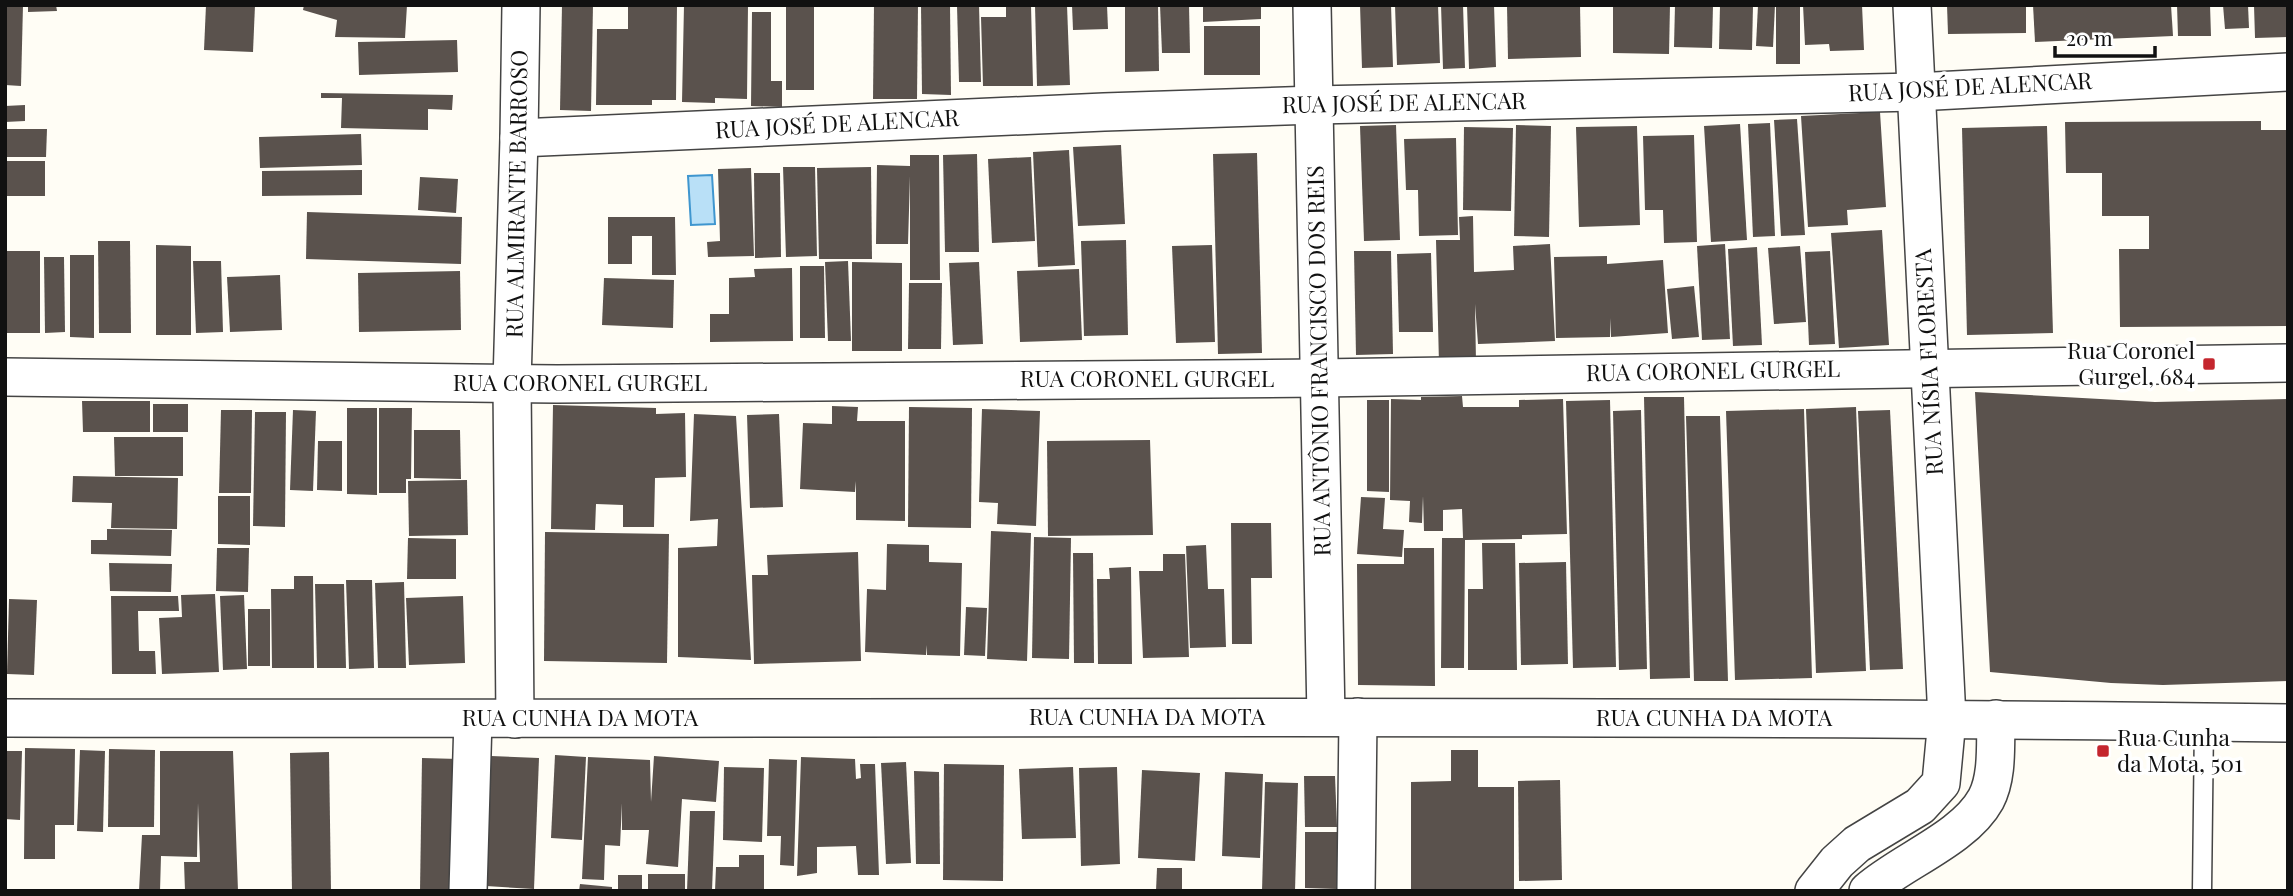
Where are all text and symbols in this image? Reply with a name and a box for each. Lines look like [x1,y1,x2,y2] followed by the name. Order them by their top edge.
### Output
[2055,14,2155,58] scale bar
[2066,23,2113,51] text: 20 m
[497,50,534,338] street label: RUA ALMIRANTE BARROSO
[1847,64,2094,107] street label: RUA JOSÉ DE ALENCAR
[1282,84,1527,119] street label: RUA JOSÉ DE ALENCAR
[714,101,961,144] street label: RUA JOSÉ DE ALENCAR
[1299,165,1336,557] street label: RUA ANTÔNIO FRANCISCO DOS REIS
[1906,247,1949,476] street label: RUA NÍSIA FLORESTA
[2067,334,2195,391] place label: Rua Coronel Gurgel, 684
[1586,352,1840,387] street label: RUA CORONEL GURGEL
[2201,356,2217,372] marker: Rua Coronel Gurgel, 684
[1020,362,1274,393] street label: RUA CORONEL GURGEL
[453,366,707,397] street label: RUA CORONEL GURGEL
[1029,700,1266,731] street label: RUA CUNHA DA MOTA
[462,701,699,732] street label: RUA CUNHA DA MOTA
[1596,701,1833,732] street label: RUA CUNHA DA MOTA
[2117,721,2243,778] place label: Rua Cunha da Mota, 501
[2095,743,2111,759] marker: Rua Cunha da Mota, 501

